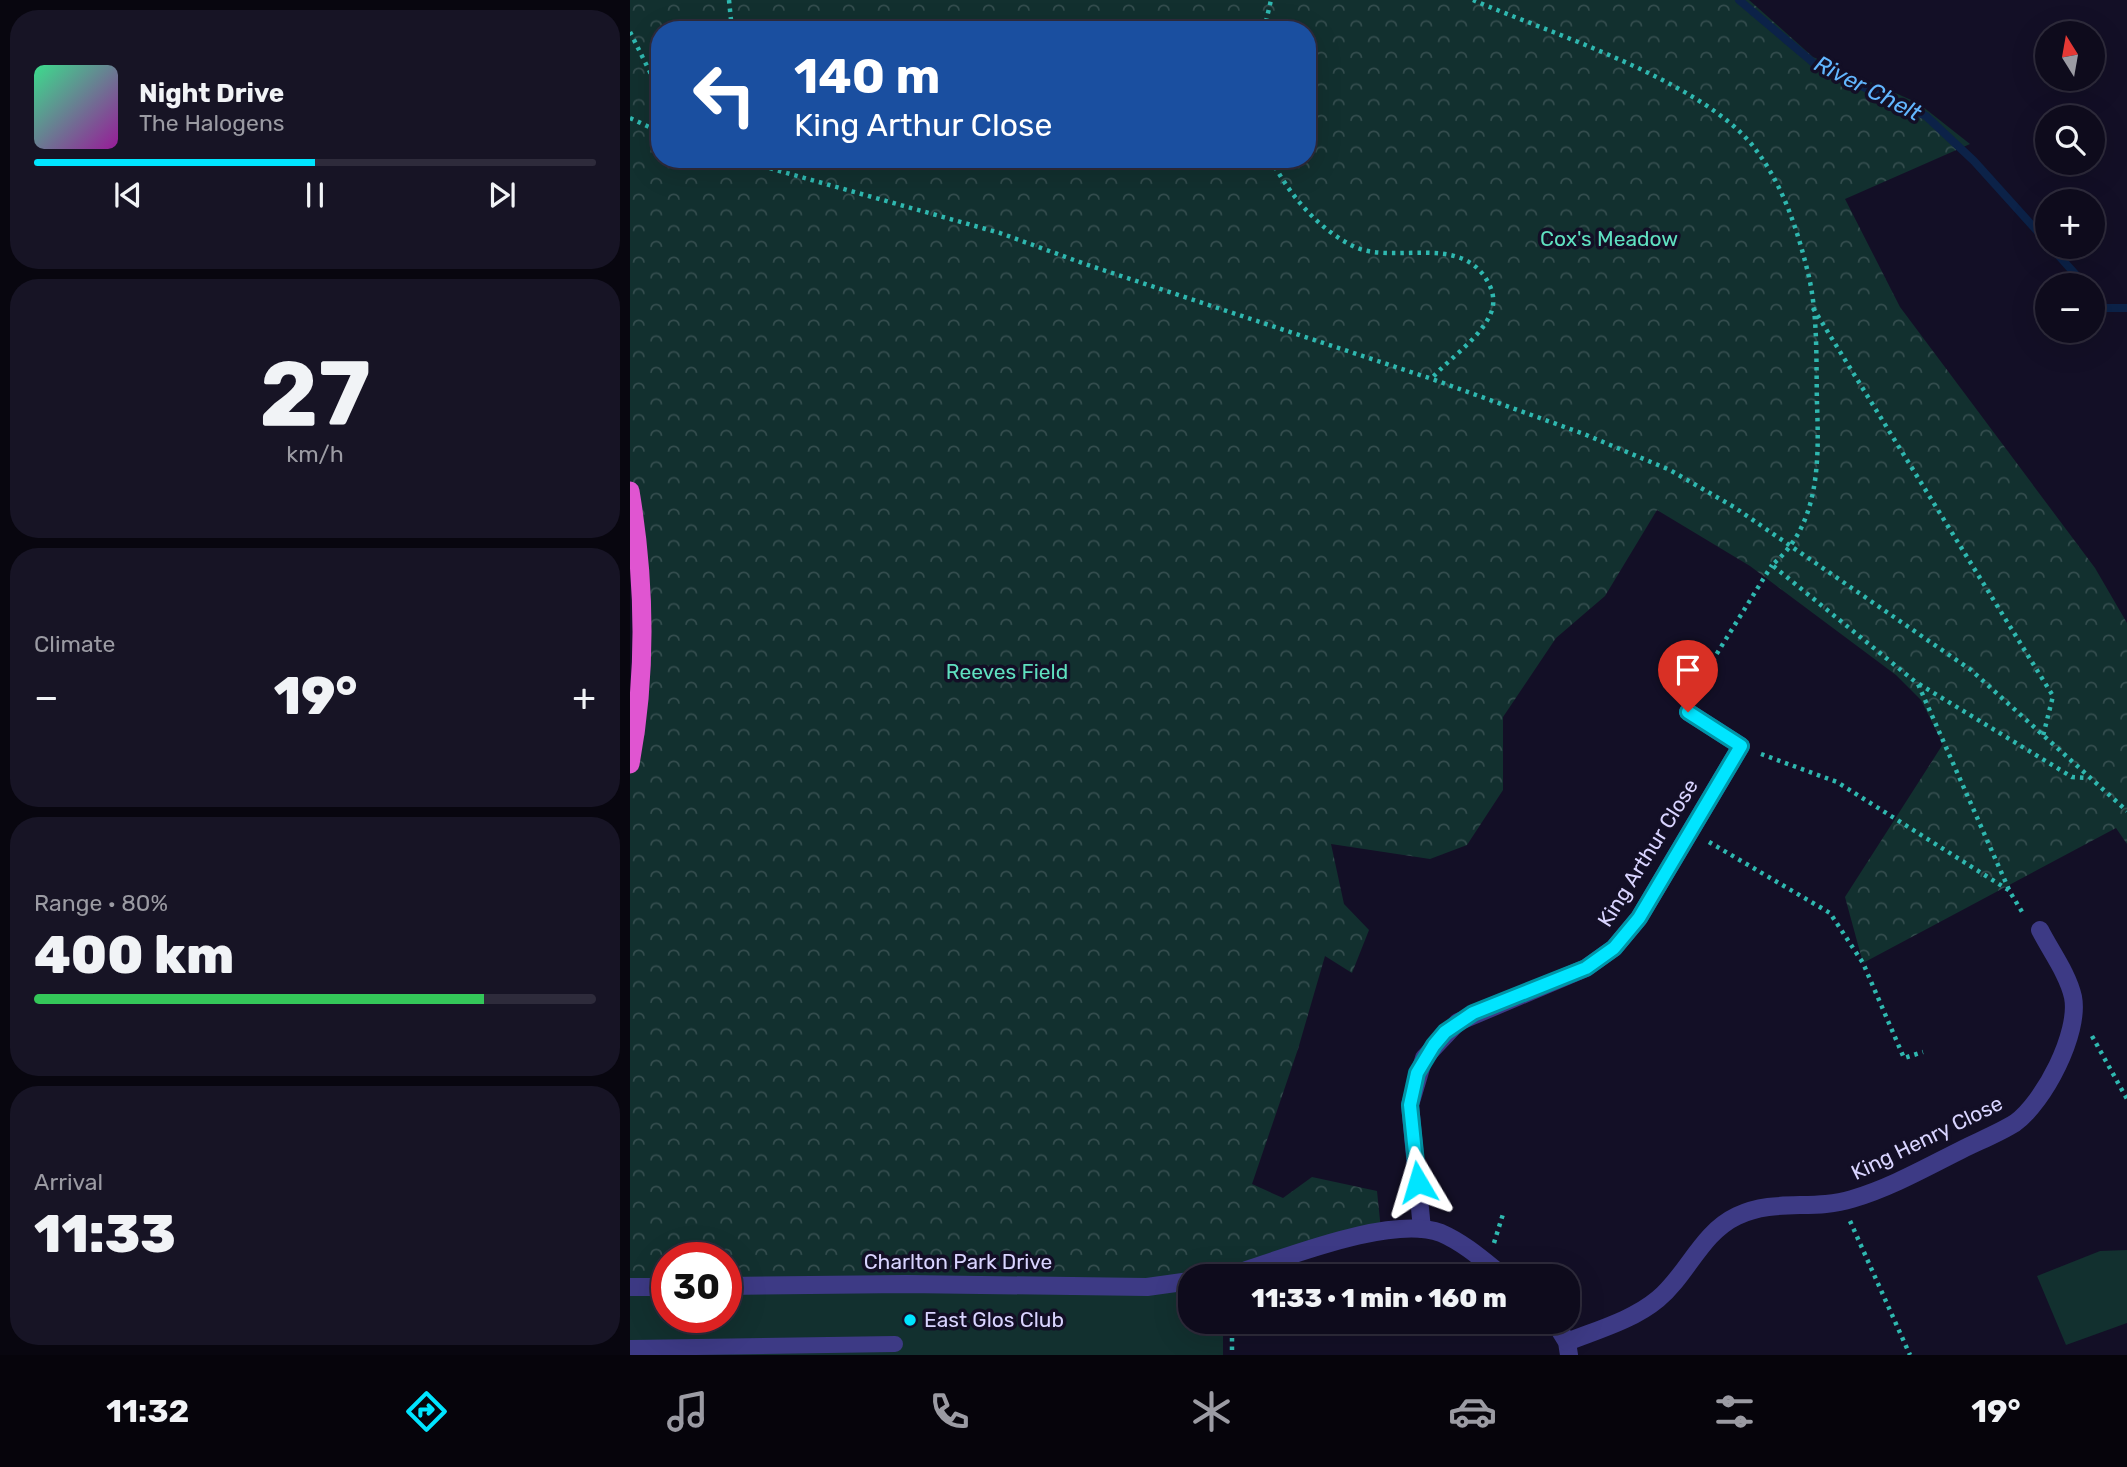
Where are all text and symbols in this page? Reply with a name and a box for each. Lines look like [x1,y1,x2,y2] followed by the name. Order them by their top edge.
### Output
[2035,21,2105,91] north arrow
[2035,21,2105,343] map controls
[794,47,940,105] text: 140 m
[679,49,770,140] icon: left
[1810,49,1927,127] water label: River Chelt
[139,78,284,109] text: Night Drive
[2035,105,2105,175] button: search
[794,106,1052,144] text: King Arthur Close
[139,109,285,137] text: The Halogens
[109,176,147,214] icon: previous
[296,176,334,214] icon: pause
[483,176,521,214] icon: next
[2035,189,2105,259] button: +
[1540,226,1678,251] park label: Cox's Meadow
[2035,273,2105,343] button: −
[259,340,371,448] text: 27
[286,440,344,468] text: km/h
[34,630,115,658] text: Climate
[1658,640,1718,712] pin
[1669,651,1707,689] icon: arrive
[946,659,1068,684] park label: Reeves Field
[274,665,357,727] text: 19°
[34,674,59,720] text: −
[572,674,596,720] text: +
[1592,774,1703,931] street label: King Arthur Close
[34,889,168,917] text: Range · 80%
[34,924,234,986] text: 400 km
[1847,1090,2007,1185] street label: King Henry Close
[1381,1145,1455,1219] position arrow
[34,1168,103,1196] text: Arrival
[34,1203,176,1265] text: 11:33
[651,1242,742,1333] speed limit sign: 30
[864,1249,1052,1274] street label: Charlton Park Drive
[1251,1283,1507,1314] text: 11:33 · 1 min · 160 m
[924,1307,1064,1332] place label: East Glos Club
[902,1312,918,1328] marker: East Glos Club
[402,1387,451,1436] icon: directions
[663,1387,712,1436] icon: music
[925,1387,974,1436] icon: phone
[1187,1387,1236,1436] icon: climate
[1448,1387,1497,1436] icon: car
[1710,1387,1759,1436] icon: filters
[106,1392,189,1430] text: 11:32
[1971,1392,2021,1430] text: 19°

